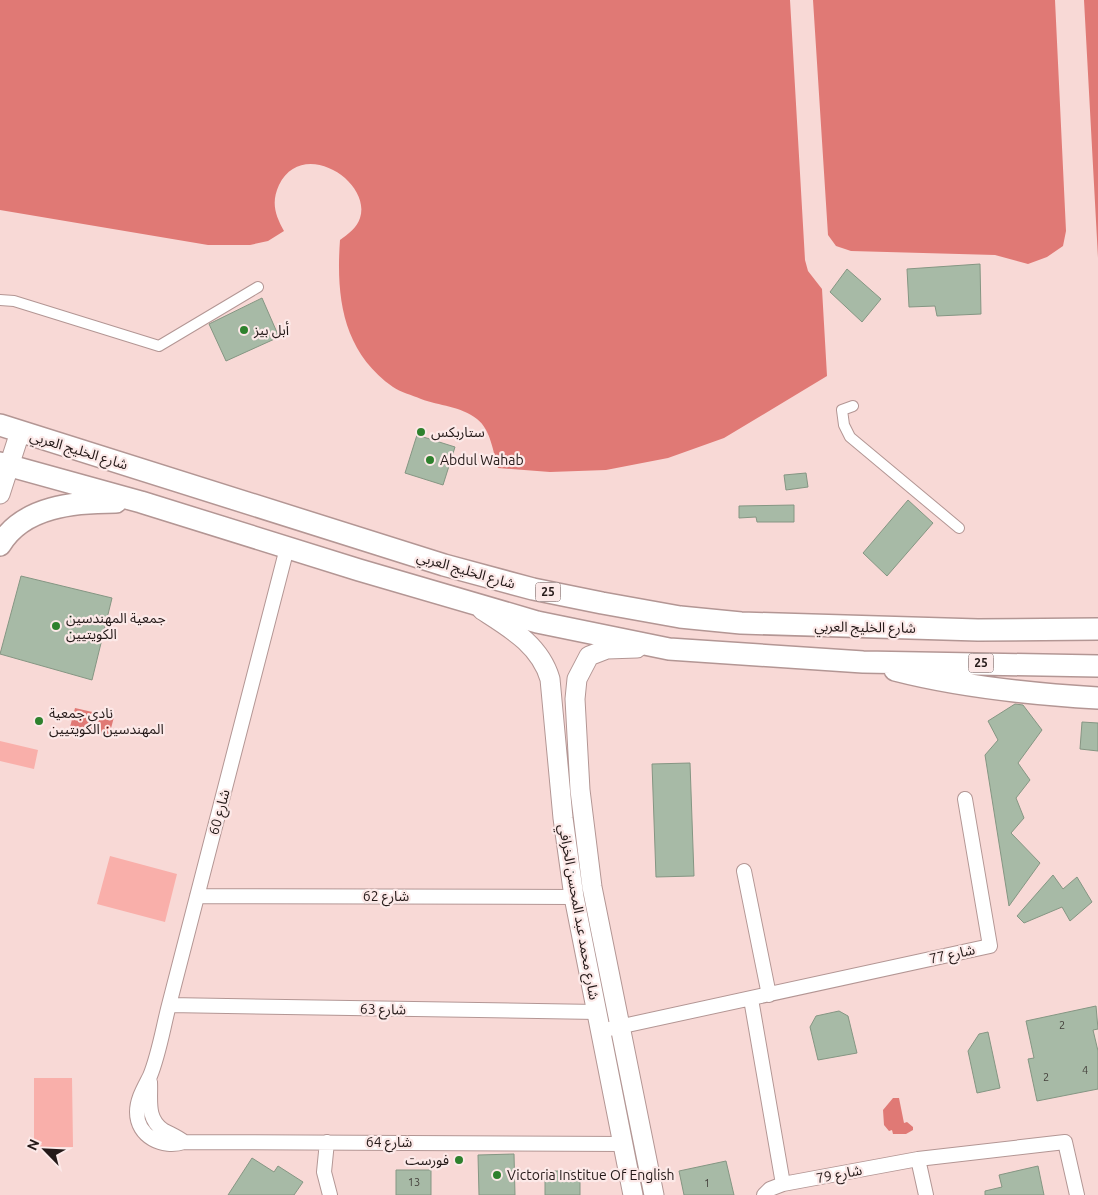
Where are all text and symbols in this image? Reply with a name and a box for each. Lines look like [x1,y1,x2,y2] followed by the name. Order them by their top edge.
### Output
[253,321,289,339] place label: أبل بيز
[238,324,250,336] marker: أبل بيز
[431,424,485,441] place label: ستاربكس
[415,426,427,438] marker: ستاربكس
[27,428,130,476] street label: شارع الخليج العربي
[440,452,524,468] place label: Abdul Wahab
[424,454,436,466] marker: Abdul Wahab
[414,548,517,595] street label: شارع الخليج العربي
[536,582,560,602] road number: 25
[66,610,166,643] place label: جمعية المهندسين الكويتيين
[814,618,916,639] street label: شارع الخليج العربي
[50,620,62,632] marker: جمعية المهندسين الكويتيين
[968,654,994,672] road number: 25
[49,705,164,738] place label: نادي جمعية المهندسين الكويتيين
[33,715,45,727] marker: نادي جمعية المهندسين الكويتيين
[205,788,236,837] street label: شارع 60
[552,823,602,1002] street label: شارع محمد عبد المحسن الخرافي
[363,888,409,907] street label: شارع 62
[928,941,977,970] street label: شارع 77
[360,1001,406,1020] street label: شارع 63
[1059,1019,1065,1031] house number: 2
[1082,1064,1088,1076] house number: 4
[1043,1071,1049,1083] house number: 2
[20,1125,70,1175] north arrow
[366,1134,412,1153] street label: شارع 64
[24,1137,43,1153] text: N
[405,1152,449,1169] place label: فورست
[453,1154,465,1166] marker: فورست
[815,1162,864,1189] street label: شارع 79
[507,1167,674,1183] place label: Victoria Institue Of English
[491,1169,503,1181] marker: Victoria Institue Of English
[408,1176,420,1188] house number: 13
[704,1177,710,1189] house number: 1

